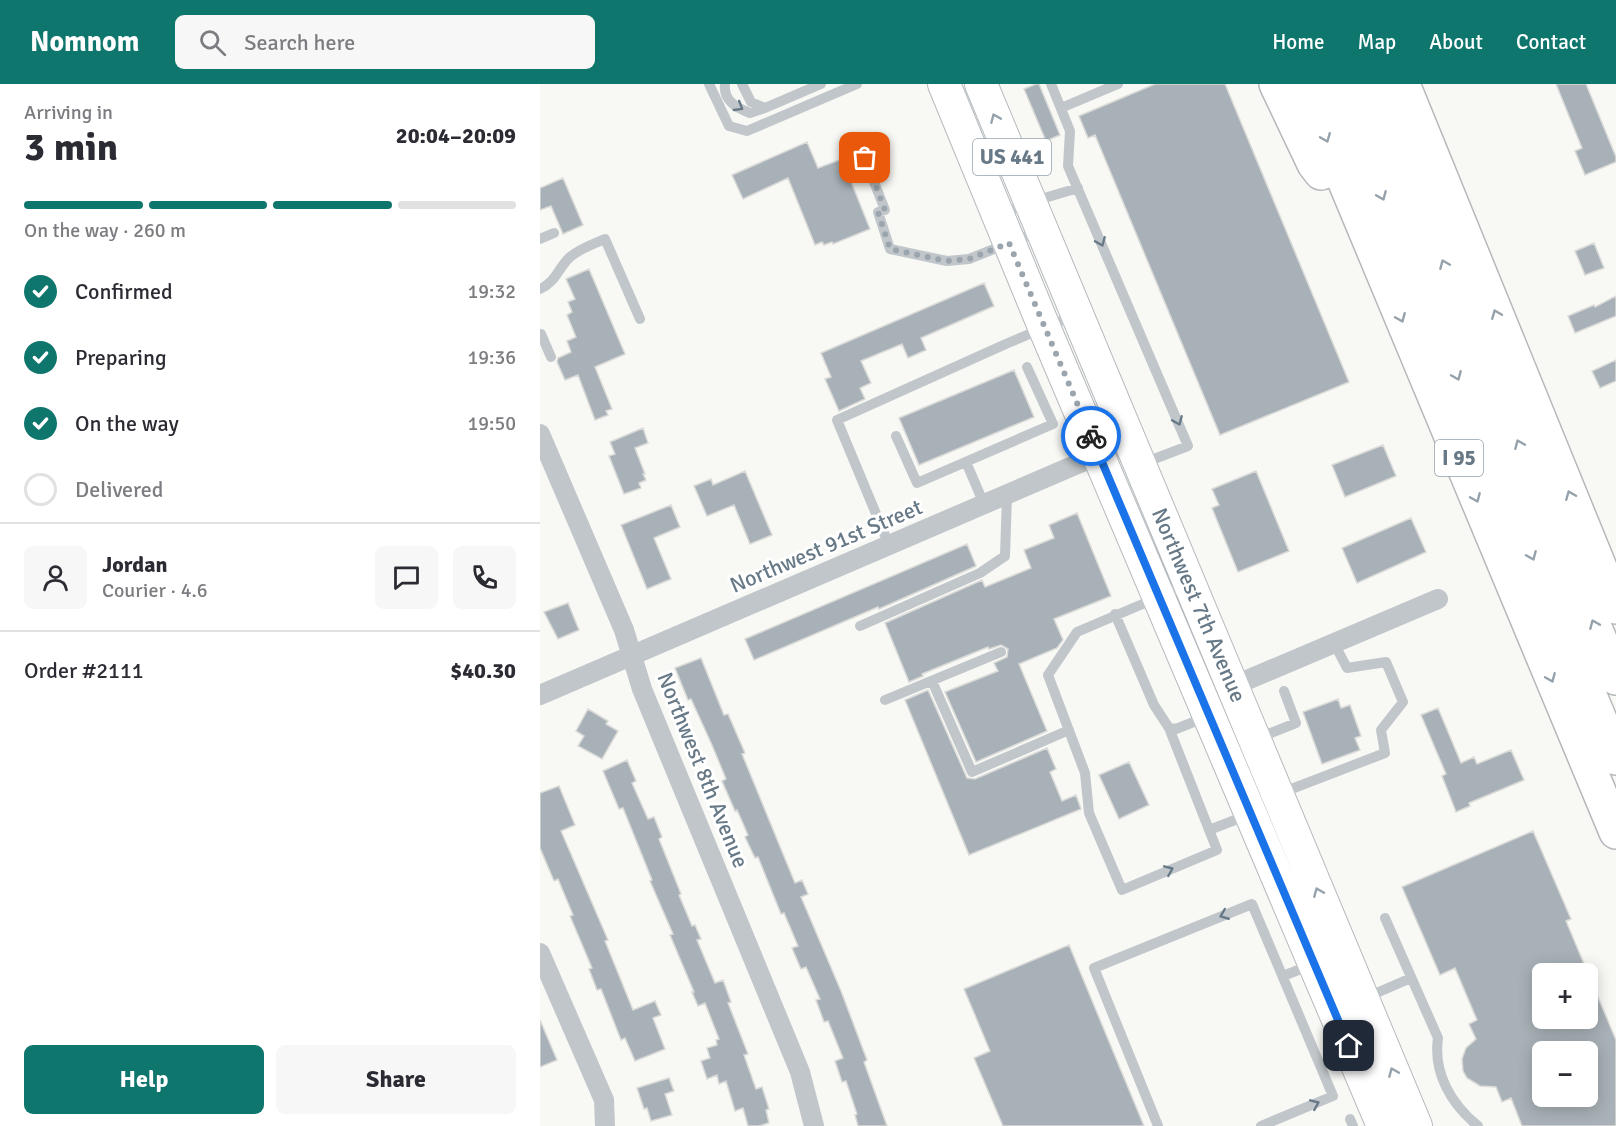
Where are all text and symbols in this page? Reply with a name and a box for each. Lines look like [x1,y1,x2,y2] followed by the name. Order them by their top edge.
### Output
[175,15,595,69] search box
[30,25,139,59] text: Nomnom
[196,26,229,59] icon: search
[244,29,355,56] text: Search here
[1272,29,1325,55] text: Home
[1358,29,1396,55] text: Map
[1429,29,1483,55] text: About
[1516,29,1586,55] text: Contact
[732,99,743,110] one-way arrow
[24,100,113,125] text: Arriving in
[990,113,1002,124] one-way arrow
[396,122,516,149] text: 20:04–20:09
[24,123,118,171] text: 3 min
[839,132,890,183] pin
[1319,132,1331,143] one-way arrow
[973,139,1051,175] road number: US 441
[848,141,881,174] icon: bag
[1375,190,1387,201] one-way arrow
[24,218,186,243] text: On the way · 260 m
[1094,236,1106,247] one-way arrow
[1439,259,1451,270] one-way arrow
[24,275,57,308] icon: check
[75,278,173,305] text: Confirmed
[467,279,516,304] text: 19:32
[1491,309,1503,320] one-way arrow
[1394,312,1406,323] one-way arrow
[24,341,57,374] icon: check
[75,344,167,371] text: Preparing
[467,345,516,370] text: 19:36
[1450,370,1462,381] one-way arrow
[1061,406,1121,466] courier
[24,407,57,440] icon: check
[75,410,179,437] text: On the way
[467,411,516,436] text: 19:50
[1171,415,1183,426] one-way arrow
[1075,420,1108,453] icon: bike
[1514,439,1526,450] one-way arrow
[1435,440,1483,476] road number: I 95
[75,476,163,503] text: Delivered
[1564,490,1577,500] one-way arrow
[1469,492,1481,503] one-way arrow
[726,493,927,599] street label: Northwest 91st Street
[1146,504,1252,706] street label: Northwest 7th Avenue
[24,546,87,609] button: person
[375,546,438,609] button: chat
[453,546,516,609] button: phone
[1525,550,1537,561] one-way arrow
[102,551,168,578] text: Jordan
[102,578,208,603] text: Courier · 4.6
[1589,619,1601,630] one-way arrow
[24,657,144,684] text: Order #2111
[450,657,516,684] text: $40.30
[651,668,755,872] street label: Northwest 8th Avenue
[1544,672,1556,683] one-way arrow
[1163,865,1174,877] one-way arrow
[1313,887,1325,898] one-way arrow
[1220,908,1231,920] one-way arrow
[1532,963,1598,1107] map controls
[1532,963,1598,1029] button: +
[1323,1020,1374,1071] pin
[1332,1029,1365,1062] icon: home
[1532,1041,1598,1107] button: −
[24,1045,264,1114] button: Help
[276,1045,516,1114] button: Share
[1388,1067,1400,1078] one-way arrow
[1309,1099,1320,1111] one-way arrow

